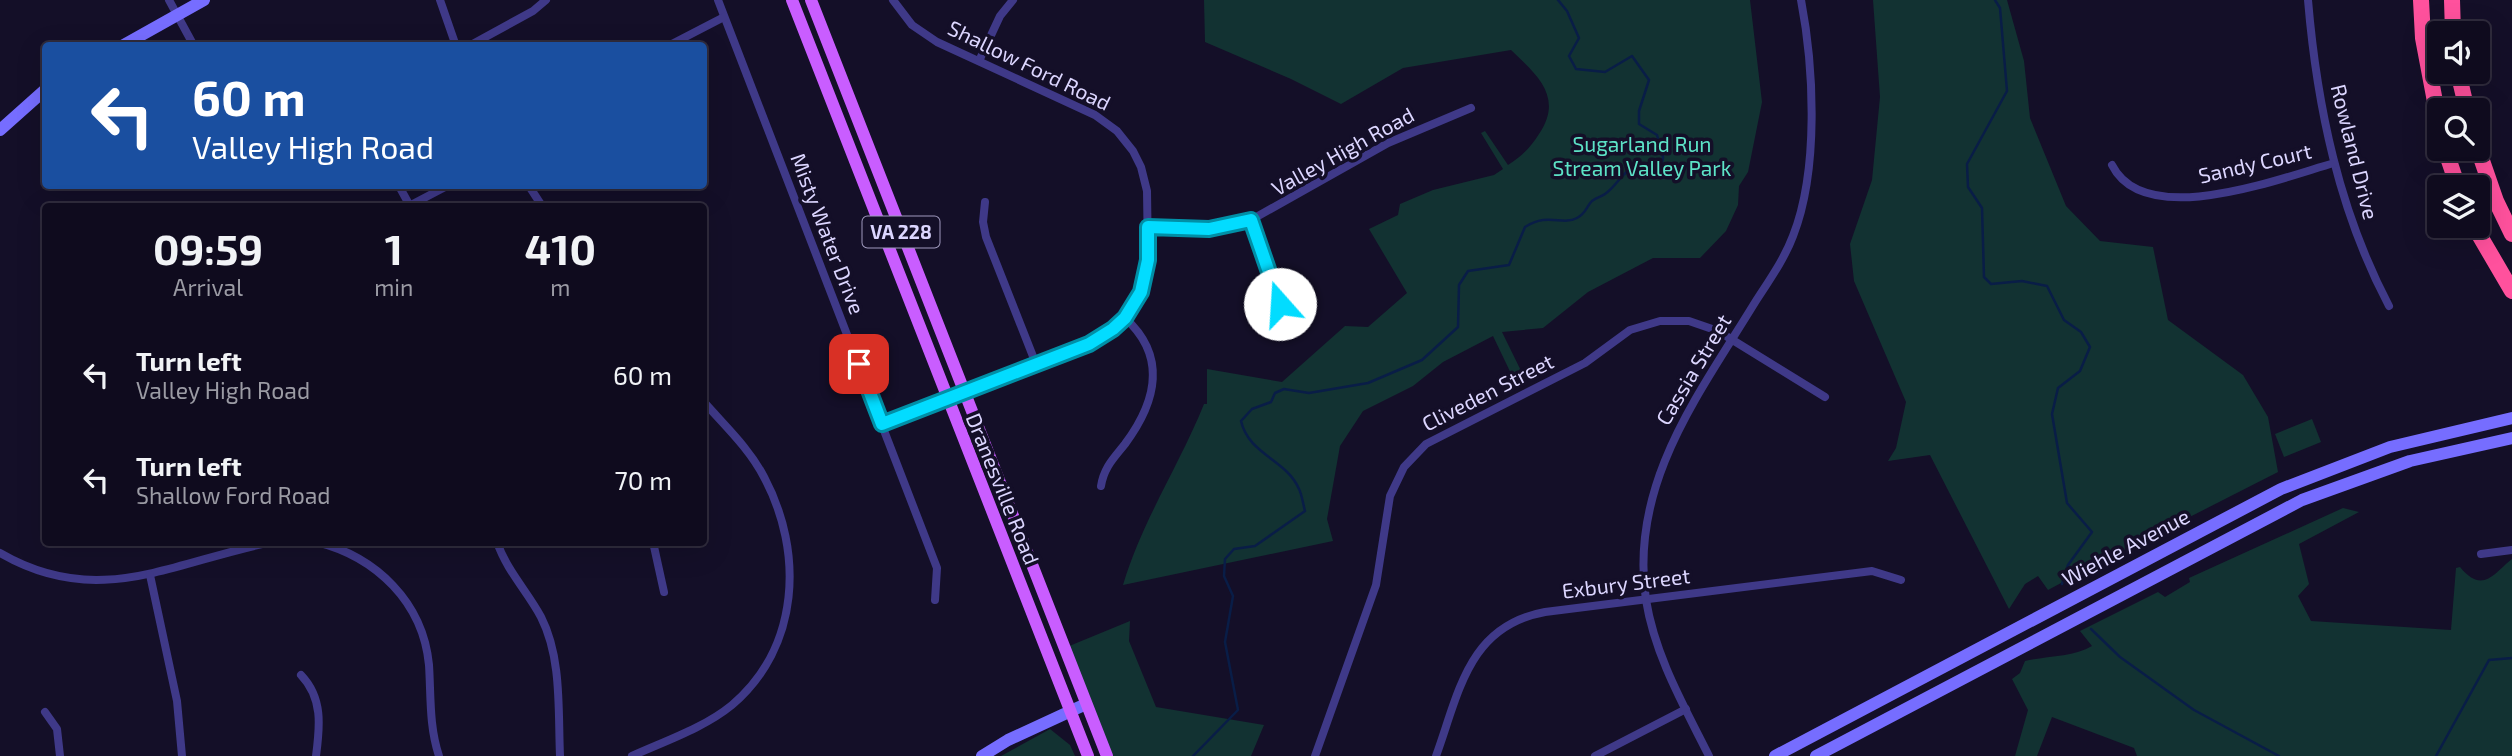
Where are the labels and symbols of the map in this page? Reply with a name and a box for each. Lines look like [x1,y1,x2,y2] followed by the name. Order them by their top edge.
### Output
[944,14,1115,115] street label: Shallow Ford Road
[2327,81,2384,222] street label: Rowland Drive
[1267,101,1418,200] street label: Valley High Road
[1553,131,1732,180] park label: Sugarland Run Stream Valley Park
[2196,137,2314,188] street label: Sandy Court
[786,149,871,317] street label: Misty Water Drive
[862,216,940,248] road number: VA 228
[1243,267,1317,341] position arrow
[1650,309,1736,429] street label: Cassia Street
[829,334,889,394] pin
[1417,348,1557,436] street label: Cliveden Street
[962,409,1045,568] street label: Dranesville Road
[2057,503,2193,591] street label: Wiehle Avenue
[1560,562,1691,603] street label: Exbury Street

